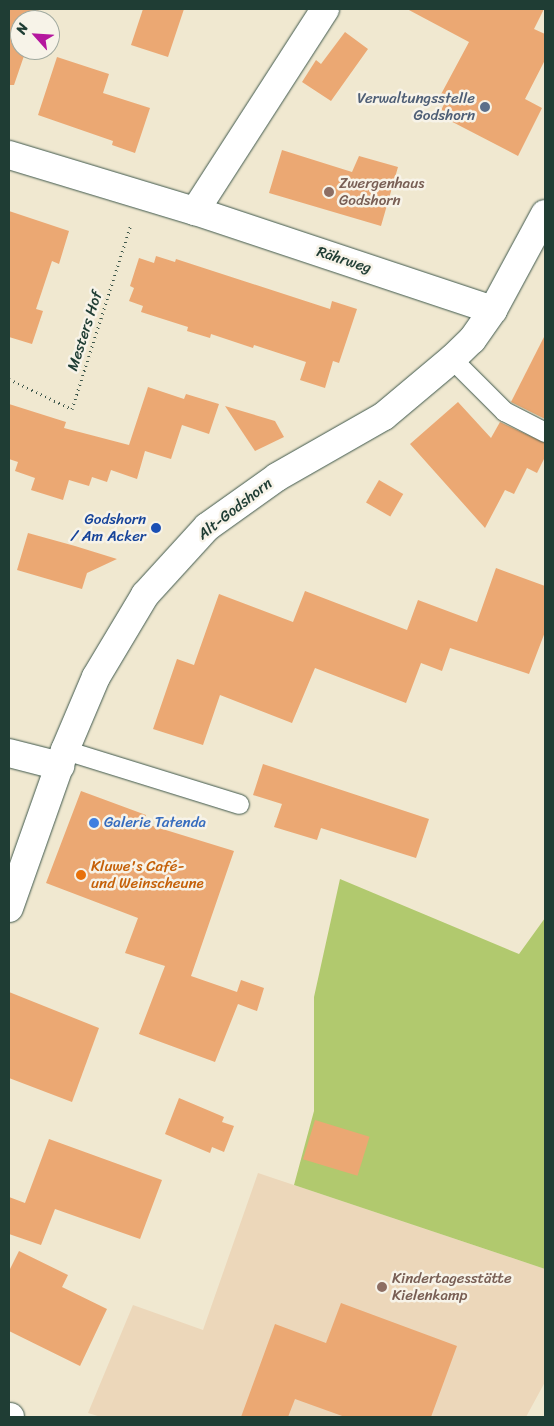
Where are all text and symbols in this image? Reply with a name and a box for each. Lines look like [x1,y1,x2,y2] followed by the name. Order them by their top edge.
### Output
[10,10,60,60] north arrow
[9,19,35,38] text: N
[357,89,475,124] place label: Verwaltungsstelle Godshorn
[479,101,491,113] marker: Verwaltungsstelle Godshorn
[339,174,424,209] place label: Zwergenhaus Godshorn
[323,186,335,198] marker: Zwergenhaus Godshorn
[314,243,374,277] street label: Rährweg
[64,289,106,373] street label: Mesters Hof
[194,474,276,544] street label: Alt-Godshorn
[70,510,146,545] place label: Godshorn / Am Acker
[150,522,162,534] marker: Godshorn / Am Acker
[104,814,207,832] place label: Galerie Tatenda
[88,817,100,829] marker: Galerie Tatenda
[91,857,204,892] place label: Kluwe's Café- und Weinscheune
[75,869,87,881] marker: Kluwe's Café- und Weinscheune
[392,1269,512,1304] place label: Kindertagesstätte Kielenkamp
[376,1281,388,1293] marker: Kindertagesstätte Kielenkamp

